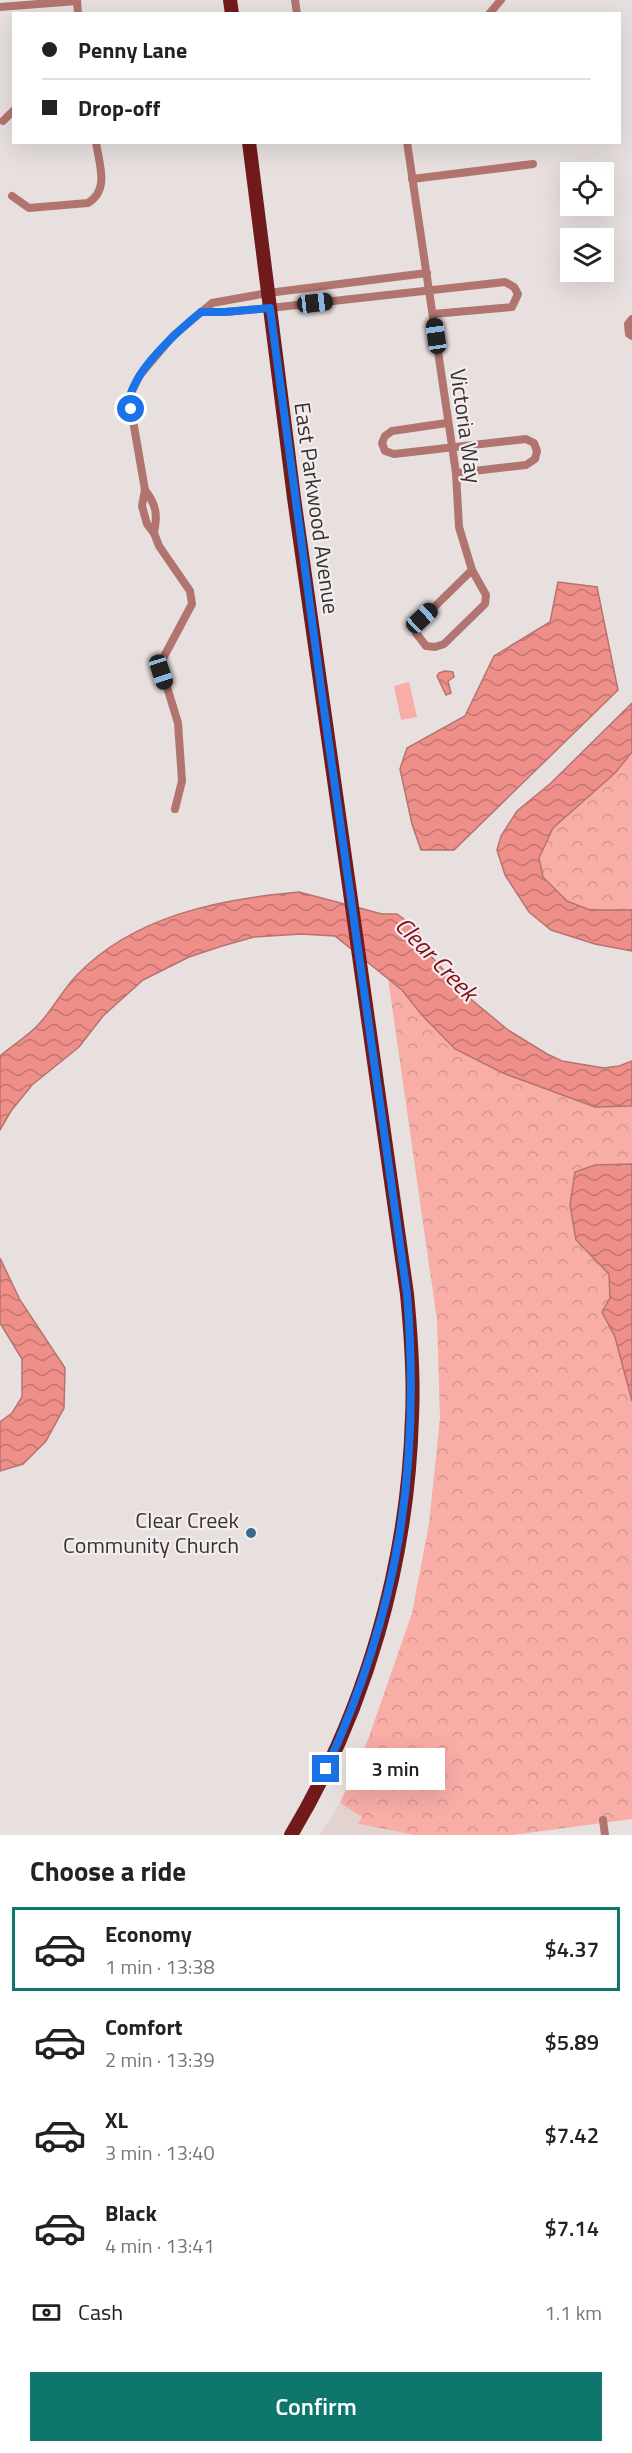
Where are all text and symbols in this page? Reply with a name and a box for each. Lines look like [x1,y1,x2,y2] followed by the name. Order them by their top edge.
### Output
[78,33,187,67] text: Penny Lane
[78,91,160,125] text: Drop-off
[560,162,614,282] map controls
[560,162,614,216] button: locate
[560,228,614,282] button: layers
[296,292,334,314] car
[425,317,447,355] car
[441,366,491,486] street label: Victoria Way
[117,395,144,422] route start
[285,400,349,616] street label: East Parkwood Avenue
[403,599,441,637] car
[147,652,175,692] car
[387,908,489,1011] water label: Clear Creek
[63,1503,239,1562] place label: Clear Creek Community Church
[244,1526,258,1540] marker: Clear Creek Community Church
[347,1748,446,1790] callout: 3 min
[371,1753,420,1784] text: 3 min
[312,1755,339,1782] route end
[30,1850,186,1891] text: Choose a ride
[105,1917,192,1951] text: Economy
[33,1922,87,1976] icon: car
[544,1932,599,1966] text: $4.37
[105,1951,215,1982] text: 1 min · 13:38
[105,2010,183,2044] text: Comfort
[33,2015,87,2069] icon: car
[544,2025,599,2059] text: $5.89
[105,2044,215,2075] text: 2 min · 13:39
[105,2103,128,2137] text: XL
[33,2108,87,2162] icon: car
[544,2118,599,2152] text: $7.42
[105,2137,215,2168] text: 3 min · 13:40
[105,2196,157,2230] text: Black
[33,2201,87,2255] icon: car
[544,2211,599,2245] text: $7.14
[105,2230,215,2261] text: 4 min · 13:41
[78,2295,123,2329] text: Cash
[30,2296,63,2329] icon: cash
[545,2297,602,2328] text: 1.1 km
[30,2372,602,2441] button: Confirm

